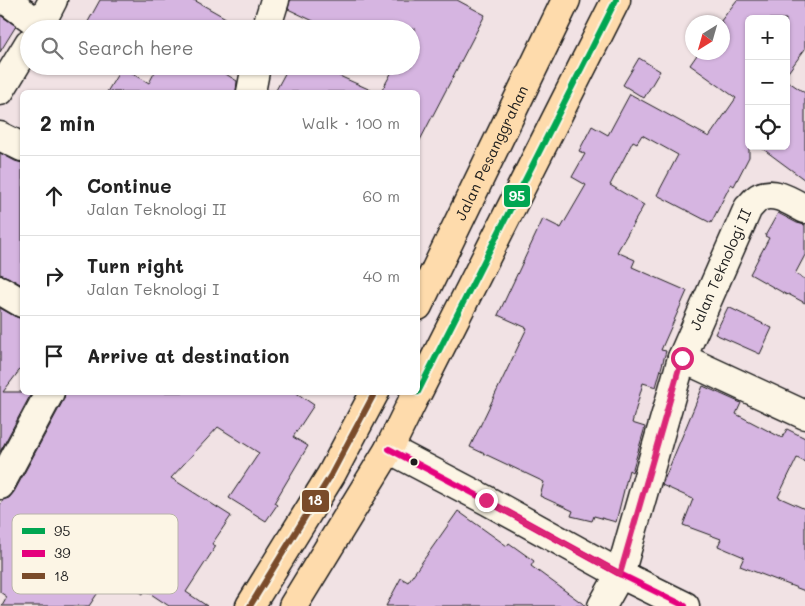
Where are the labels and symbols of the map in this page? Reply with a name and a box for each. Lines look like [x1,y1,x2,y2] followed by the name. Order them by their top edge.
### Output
[685,15,730,60] north arrow
[450,82,532,223] street label: Jalan Pesanggrahan
[503,184,531,208] line badge: 95
[509,186,525,205] text: 95
[685,205,756,333] street label: Jalan Teknologi II
[671,347,694,370] route start
[409,457,419,467] unlabelled marker
[301,489,330,513] line badge: 18
[475,489,498,512] route end
[308,490,323,509] text: 18
[12,514,178,594] legend
[54,521,70,540] text: 95
[54,543,70,562] text: 39
[54,566,69,585] text: 18

